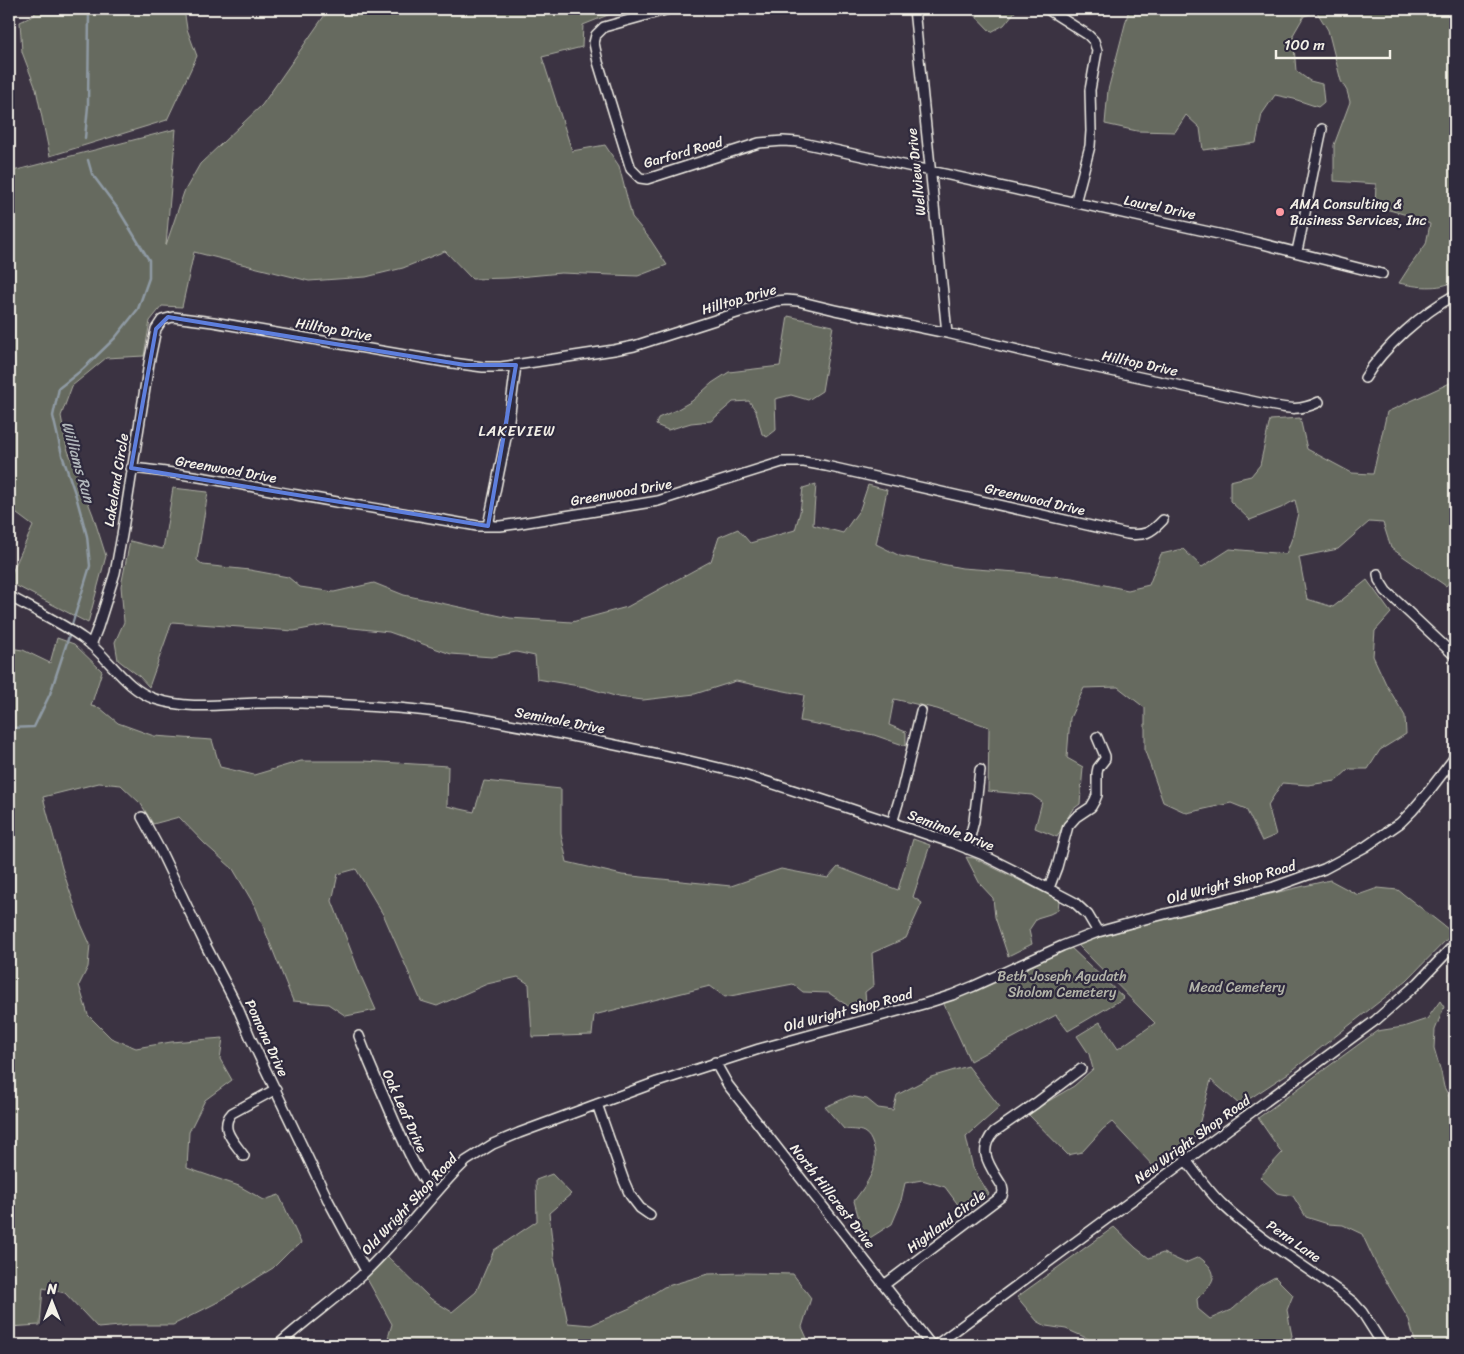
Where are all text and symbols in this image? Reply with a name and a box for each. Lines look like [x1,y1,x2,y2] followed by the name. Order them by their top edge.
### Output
[1276,28,1390,60] scale bar
[1284,32,1325,58] text: 100 m
[899,127,934,217] street label: Wellview Drive
[641,129,727,176] street label: Garford Road
[1122,188,1198,227] street label: Laurel Drive
[1289,192,1427,233] place label: AMA Consulting & Business Services, Inc
[1274,206,1286,218] marker: AMA Consulting & Business Services, Inc
[699,277,780,322] street label: Hilltop Drive
[294,310,374,349] street label: Hilltop Drive
[1100,343,1180,384] street label: Hilltop Drive
[54,418,103,508] water label: Williams Run
[479,418,555,444] district label: LAKEVIEW
[97,432,136,529] street label: Lakeland Circle
[173,448,279,491] street label: Greenwood Drive
[569,471,674,514] street label: Greenwood Drive
[982,476,1088,523] street label: Greenwood Drive
[513,700,607,742] street label: Seminole Drive
[904,802,998,859] street label: Seminole Drive
[1164,853,1300,912] street label: Old Wright Shop Road
[997,964,1127,1005] park label: Beth Joseph Agudath Sholom Cemetery
[1189,975,1286,1000] park label: Mead Cemetery
[781,981,917,1040] street label: Old Wright Shop Road
[238,995,295,1081] street label: Pomona Drive
[375,1065,434,1157] street label: Oak Leaf Drive
[1129,1087,1257,1190] street label: New Wright Shop Road
[783,1138,882,1255] street label: North Hillcrest Drive
[355,1146,465,1261] street label: Old Wright Shop Road
[901,1183,991,1260] street label: Highland Circle
[1261,1213,1327,1270] street label: Penn Lane
[28,1276,78,1326] north arrow
[46,1277,57,1302] text: N

